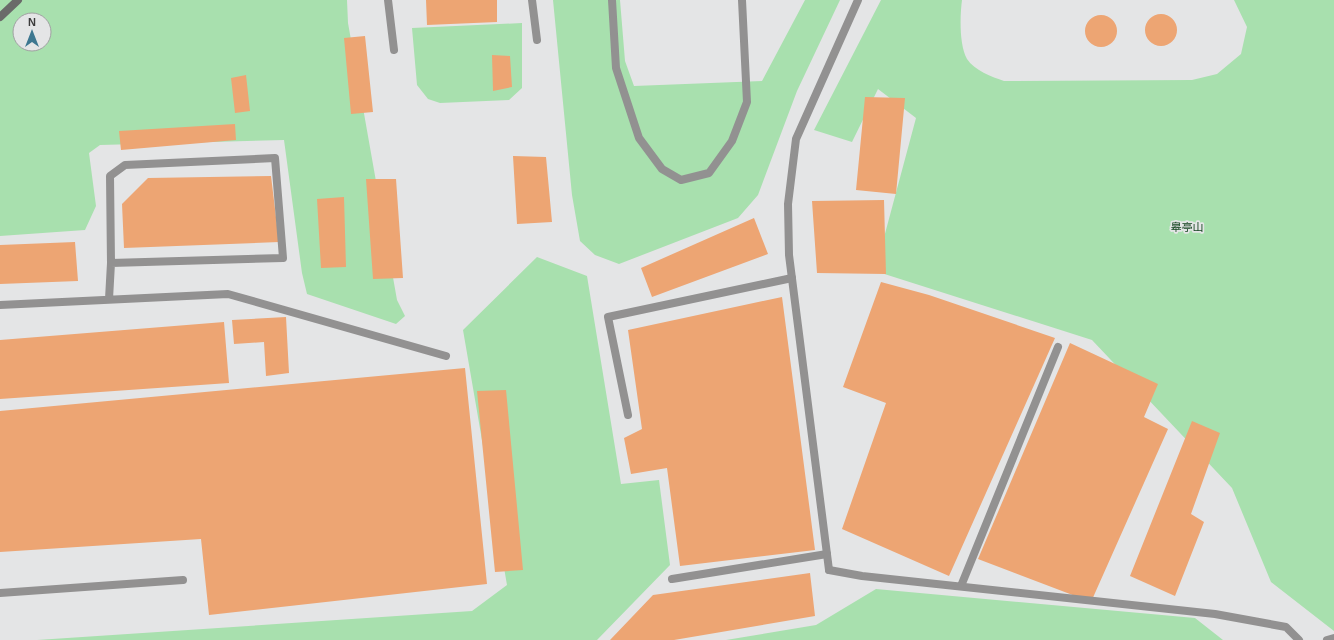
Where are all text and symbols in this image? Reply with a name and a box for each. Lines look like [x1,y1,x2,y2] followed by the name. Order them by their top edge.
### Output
[12,12,52,52] north arrow
[28,16,36,28] text: N
[1171,221,1204,233] park label: 皋亭山

